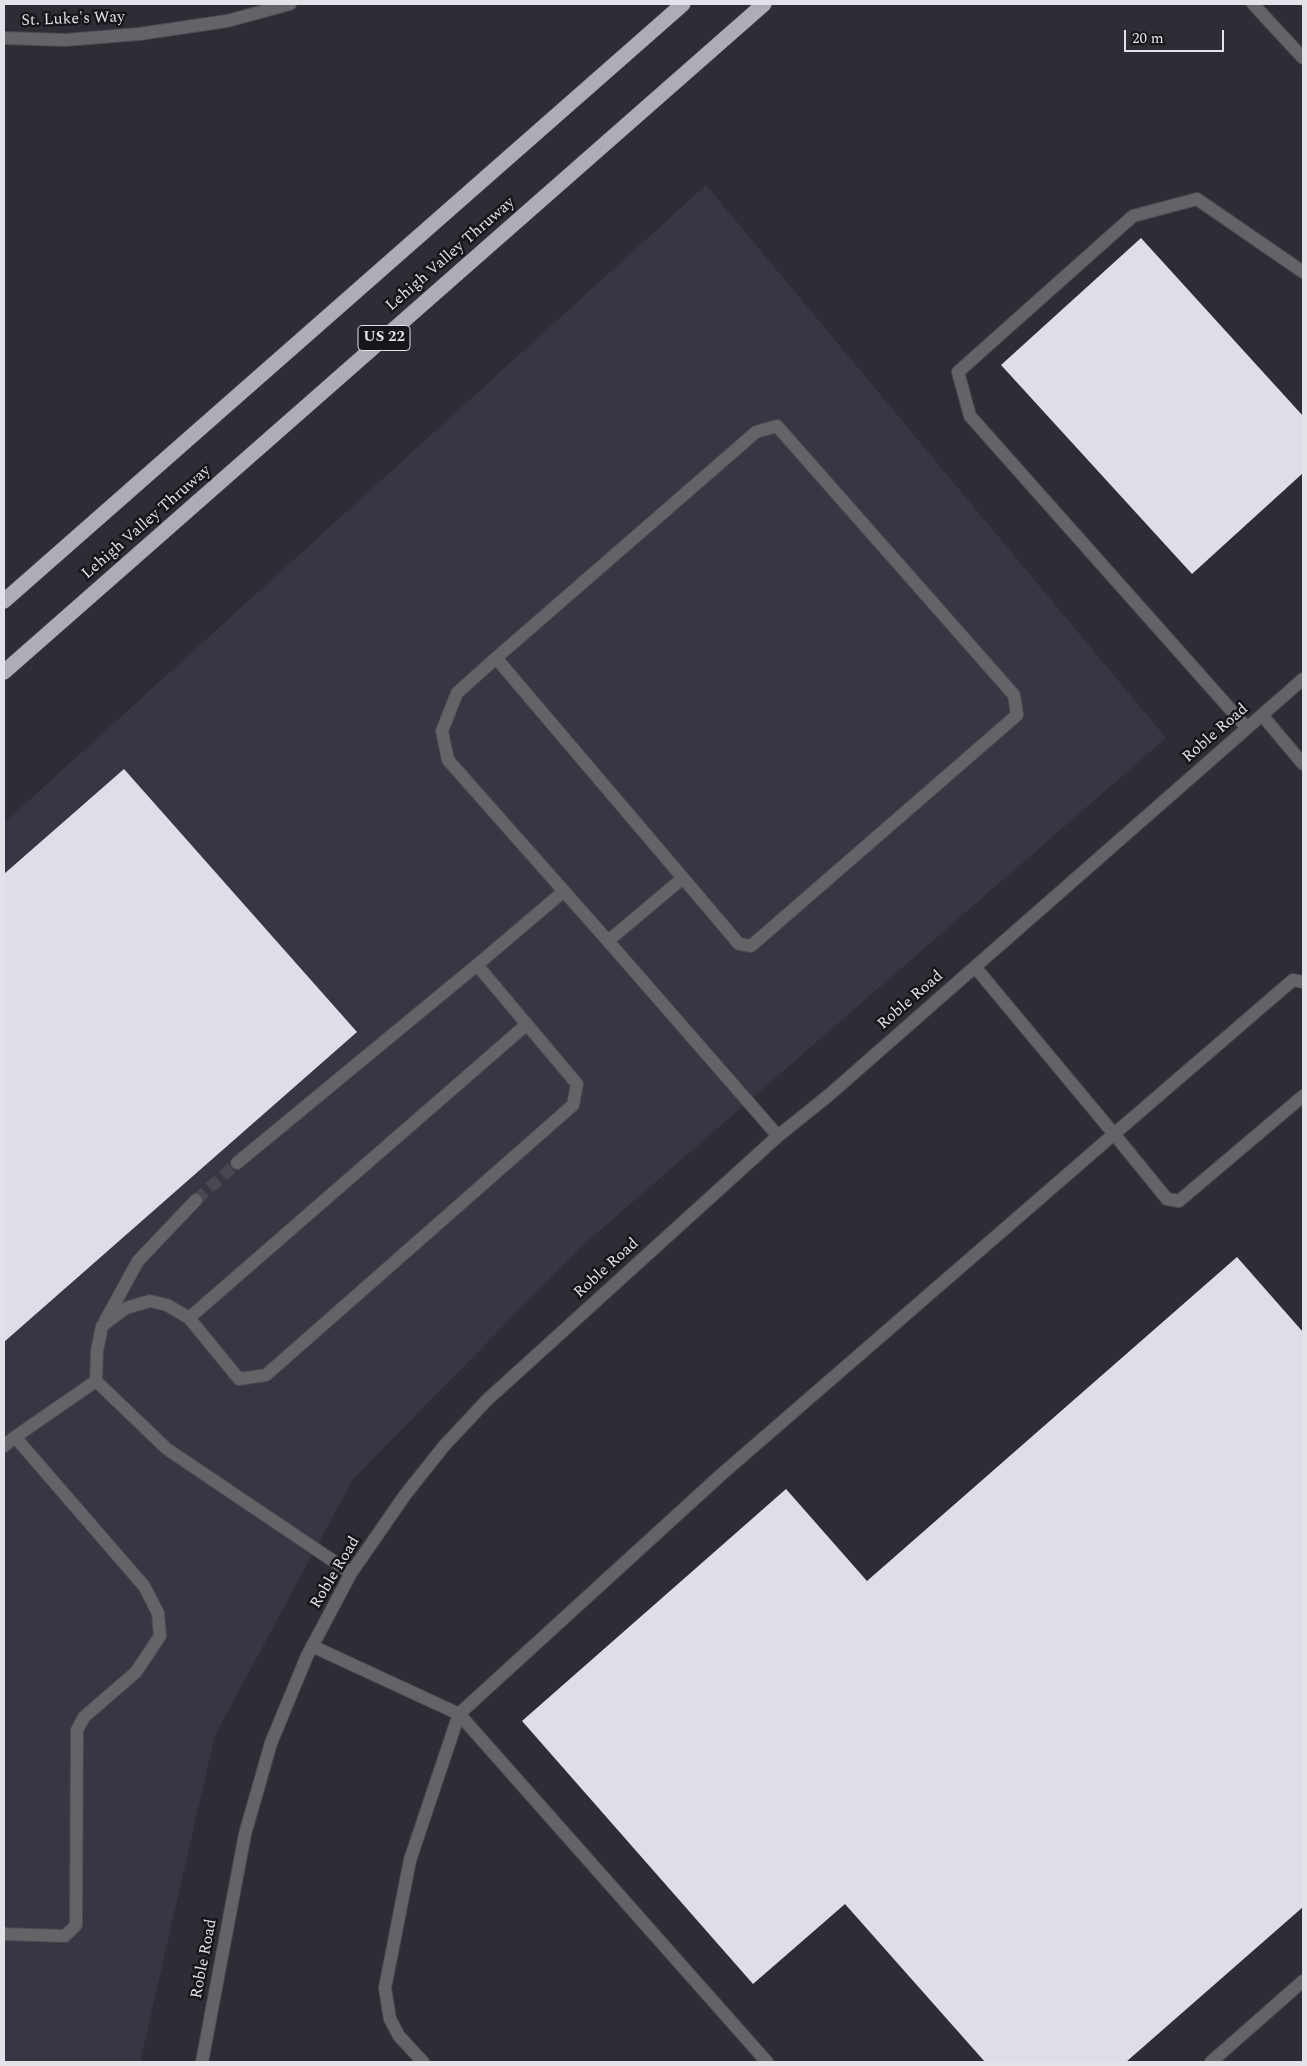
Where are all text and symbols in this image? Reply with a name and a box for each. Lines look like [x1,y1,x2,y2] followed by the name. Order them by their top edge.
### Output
[21,9,125,31] street label: St. Luke's Way
[1127,20,1227,52] scale bar
[1132,27,1164,50] text: 20 m
[383,194,519,316] street label: Lehigh Valley Thruway
[358,326,410,350] road number: US 22
[79,462,215,584] street label: Lehigh Valley Thruway
[1179,700,1253,768] street label: Roble Road
[874,967,948,1035] street label: Roble Road
[571,1235,643,1303] street label: Roble Road
[307,1534,365,1612] street label: Roble Road
[188,1918,222,2000] street label: Roble Road

